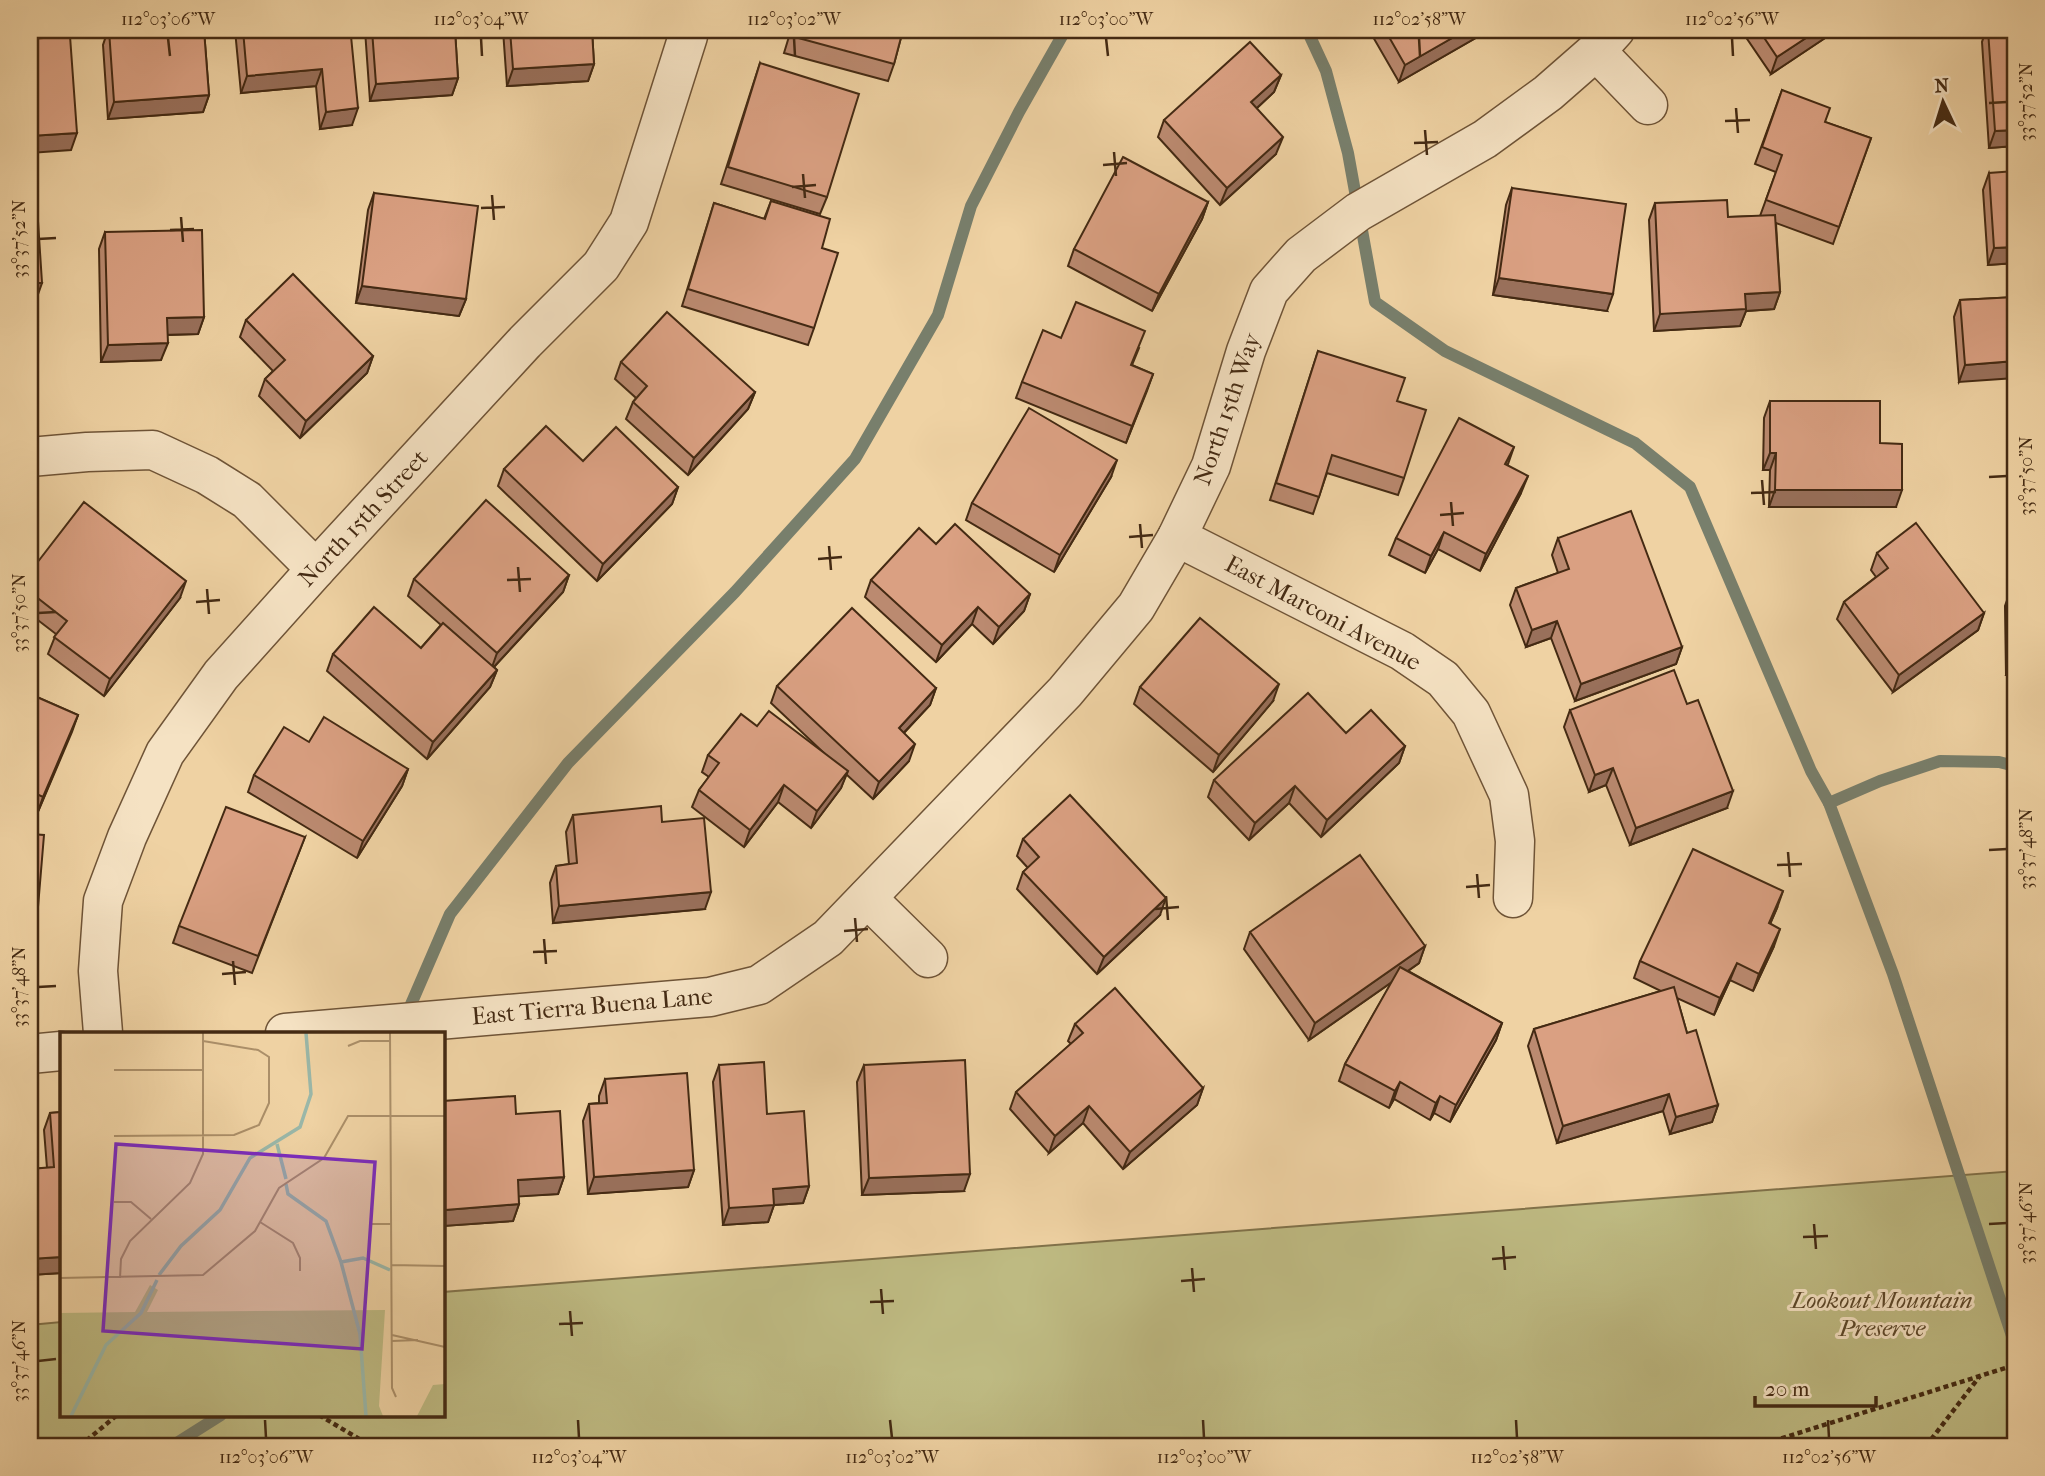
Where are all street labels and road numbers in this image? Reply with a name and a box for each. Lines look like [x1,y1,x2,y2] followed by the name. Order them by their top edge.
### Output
[1188,328,1266,489] street label: North 15th Way
[293,444,434,592] street label: North 15th Street
[1220,550,1426,677] street label: East Marconi Avenue
[470,981,714,1030] street label: East Tierra Buena Lane

